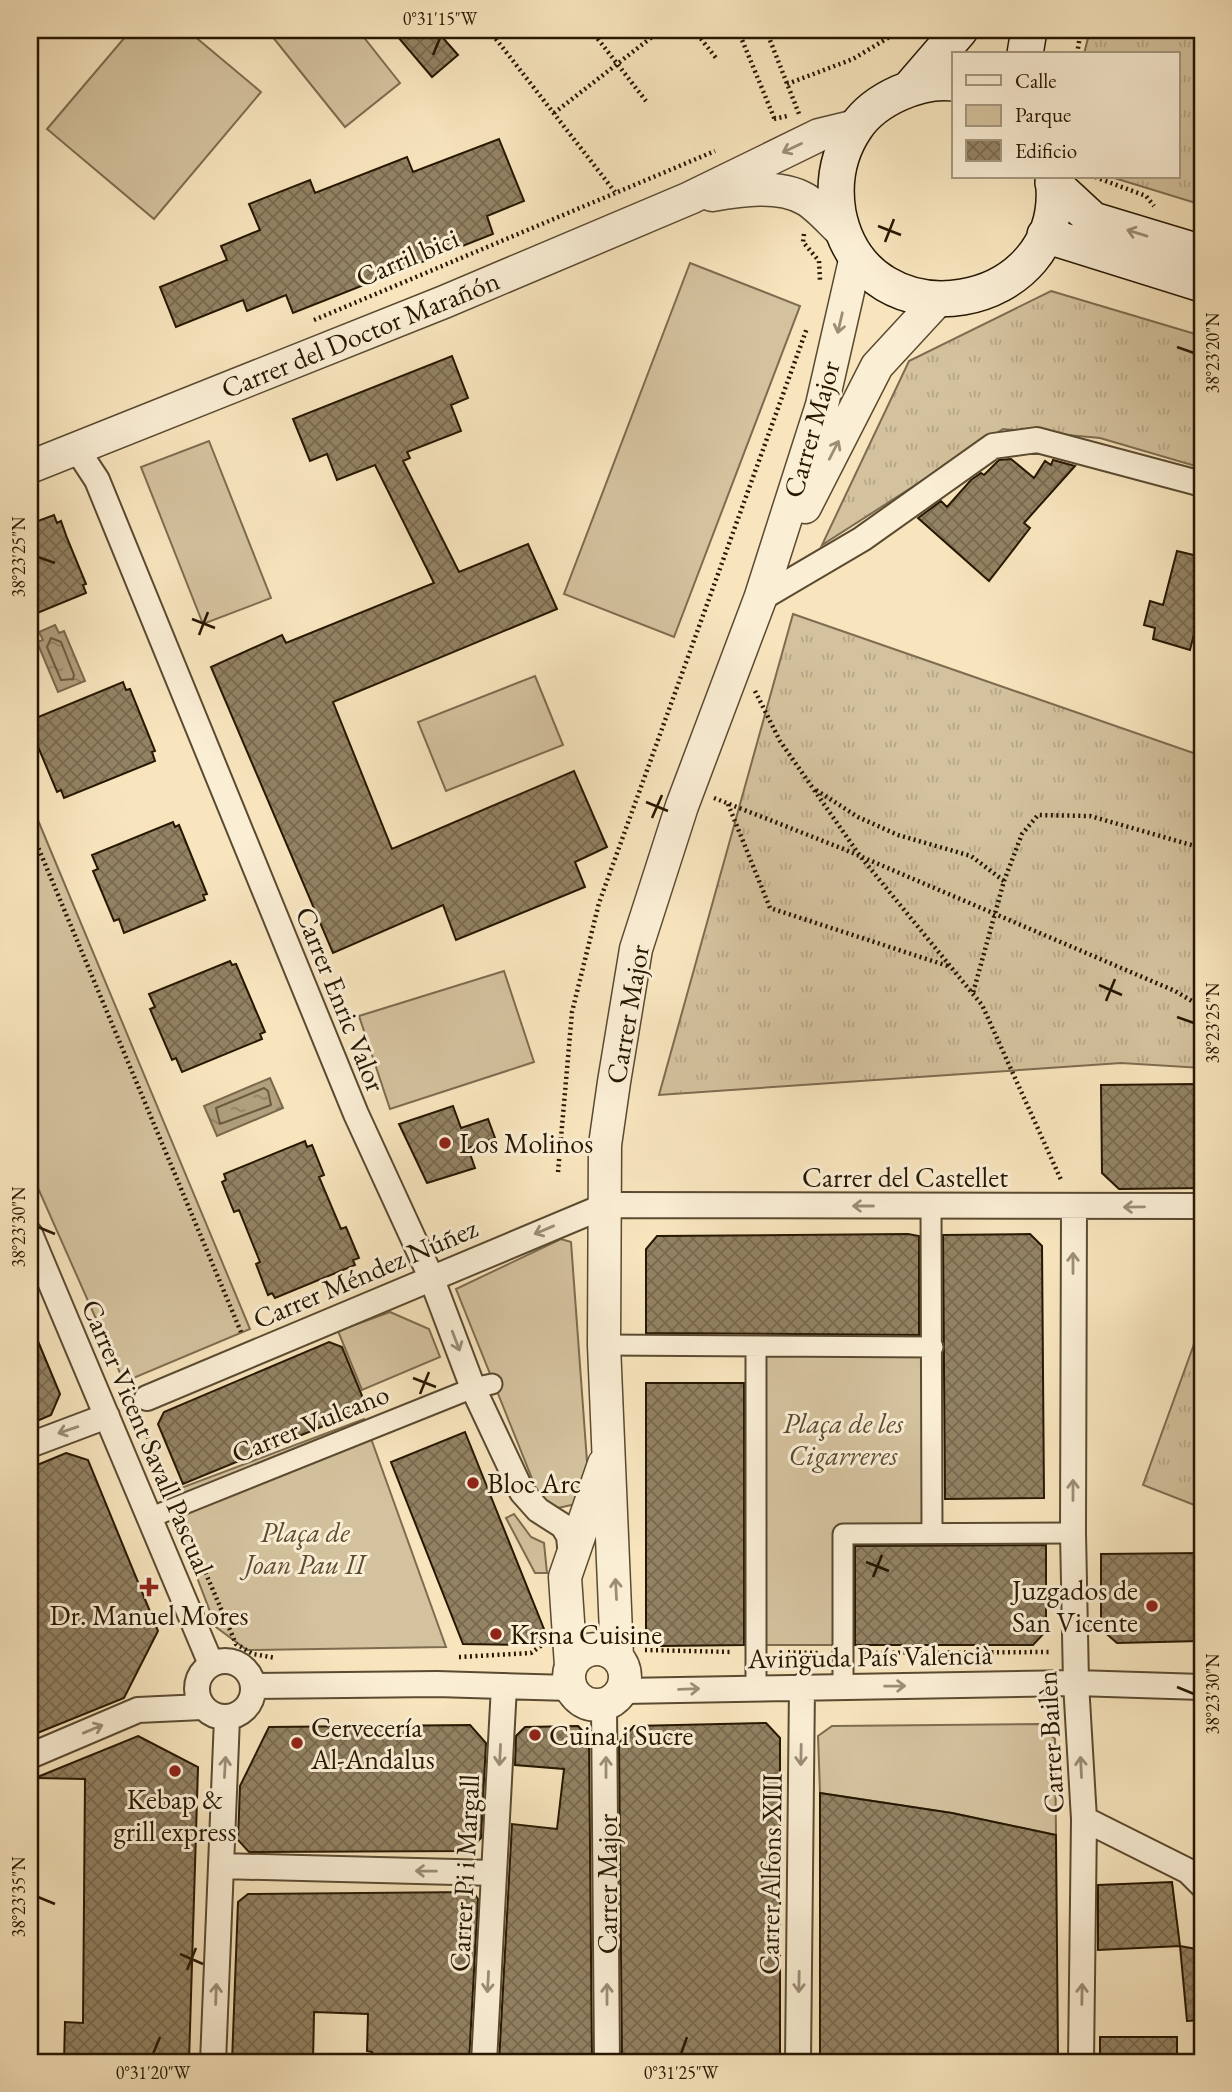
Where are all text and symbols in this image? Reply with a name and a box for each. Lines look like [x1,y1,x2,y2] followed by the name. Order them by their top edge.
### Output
[403,7,478,30] text: 0°31'15"W
[952,52,1180,178] legend
[1015,67,1057,94] text: Calle
[1015,101,1071,128] text: Parque
[1015,137,1077,164] text: Edificio
[782,142,803,155] one-way arrow
[350,219,464,295] street label: Carril bici
[1126,226,1148,239] one-way arrow
[216,262,505,406] street label: Carrer del Doctor Marañón
[833,311,847,334] one-way arrow
[1201,312,1224,393] text: 38°23'20"N
[774,356,848,502] street label: Carrer Major
[827,440,841,461] one-way arrow
[7,516,30,597] text: 38°23'25"N
[287,901,395,1097] street label: Carrer Enric Valor
[597,941,657,1086] street label: Carrer Major
[1201,982,1224,1063] text: 38°23'25"N
[459,1125,593,1161] place label: Los Molinos
[437,1135,453,1151] marker: Los Molinos
[802,1159,1008,1195] street label: Carrer del Castellet
[7,1186,30,1267] text: 38°23'30"N
[852,1199,875,1213] one-way arrow
[1123,1200,1146,1214] one-way arrow
[247,1209,483,1337] street label: Carrer Méndez Núñez
[534,1224,555,1237] one-way arrow
[1066,1252,1080,1275] one-way arrow
[74,1294,222,1580] street label: Carrer Vicent Savall Pascual
[450,1330,463,1352] one-way arrow
[226,1375,394,1471] street label: Carrer Vulcano
[783,1405,904,1473] park label: Plaça de les Cigarreres
[57,1424,79,1437] one-way arrow
[487,1465,581,1501] place label: Bloc Arc
[465,1475,481,1491] marker: Bloc Arc
[1066,1479,1080,1502] one-way arrow
[239,1514,368,1582] park label: Plaça de Joan Pau II
[1010,1572,1138,1640] place label: Juzgados de San Vicente
[610,1577,623,1600] one-way arrow
[141,1579,157,1595] marker: Dr. Manuel Mores
[50,1597,248,1633] place label: Dr. Manuel Mores
[1144,1598,1160,1614] marker: Juzgados de San Vicente
[510,1616,662,1652] place label: Krsna Cuisine
[488,1626,504,1642] marker: Krsna Cuisine
[746,1636,994,1676] street label: Avinguda País Valencià
[1201,1653,1224,1734] text: 38°23'30"N
[1028,1670,1072,1814] street label: Carrer Bailèn
[883,1679,906,1693] one-way arrow
[678,1682,701,1695] one-way arrow
[310,1709,435,1777] place label: Cervecería Al-Andalus
[549,1717,694,1753] place label: Cuina i Sucre
[81,1722,103,1735] one-way arrow
[527,1727,543,1743] marker: Cuina i Sucre
[289,1735,305,1751] marker: Cervecería Al-Andalus
[494,1743,507,1766] one-way arrow
[794,1743,808,1766] one-way arrow
[599,1755,613,1778] one-way arrow
[219,1756,232,1779] one-way arrow
[1074,1756,1087,1778] one-way arrow
[167,1763,183,1779] marker: Kebap & grill express
[750,1772,790,1975] street label: Carrer Alfons XIII
[441,1773,487,1973] street label: Carrer Pi i Margall
[114,1781,236,1849] place label: Kebap & grill express
[589,1813,625,1954] street label: Carrer Major
[7,1856,30,1937] text: 38°23'35"N
[414,1865,437,1878] one-way arrow
[481,1970,494,1993] one-way arrow
[792,1970,806,1993] one-way arrow
[209,1983,222,2006] one-way arrow
[600,1983,614,2006] one-way arrow
[1075,1983,1089,2006] one-way arrow
[116,2061,191,2084] text: 0°31'20"W
[644,2061,719,2084] text: 0°31'25"W

